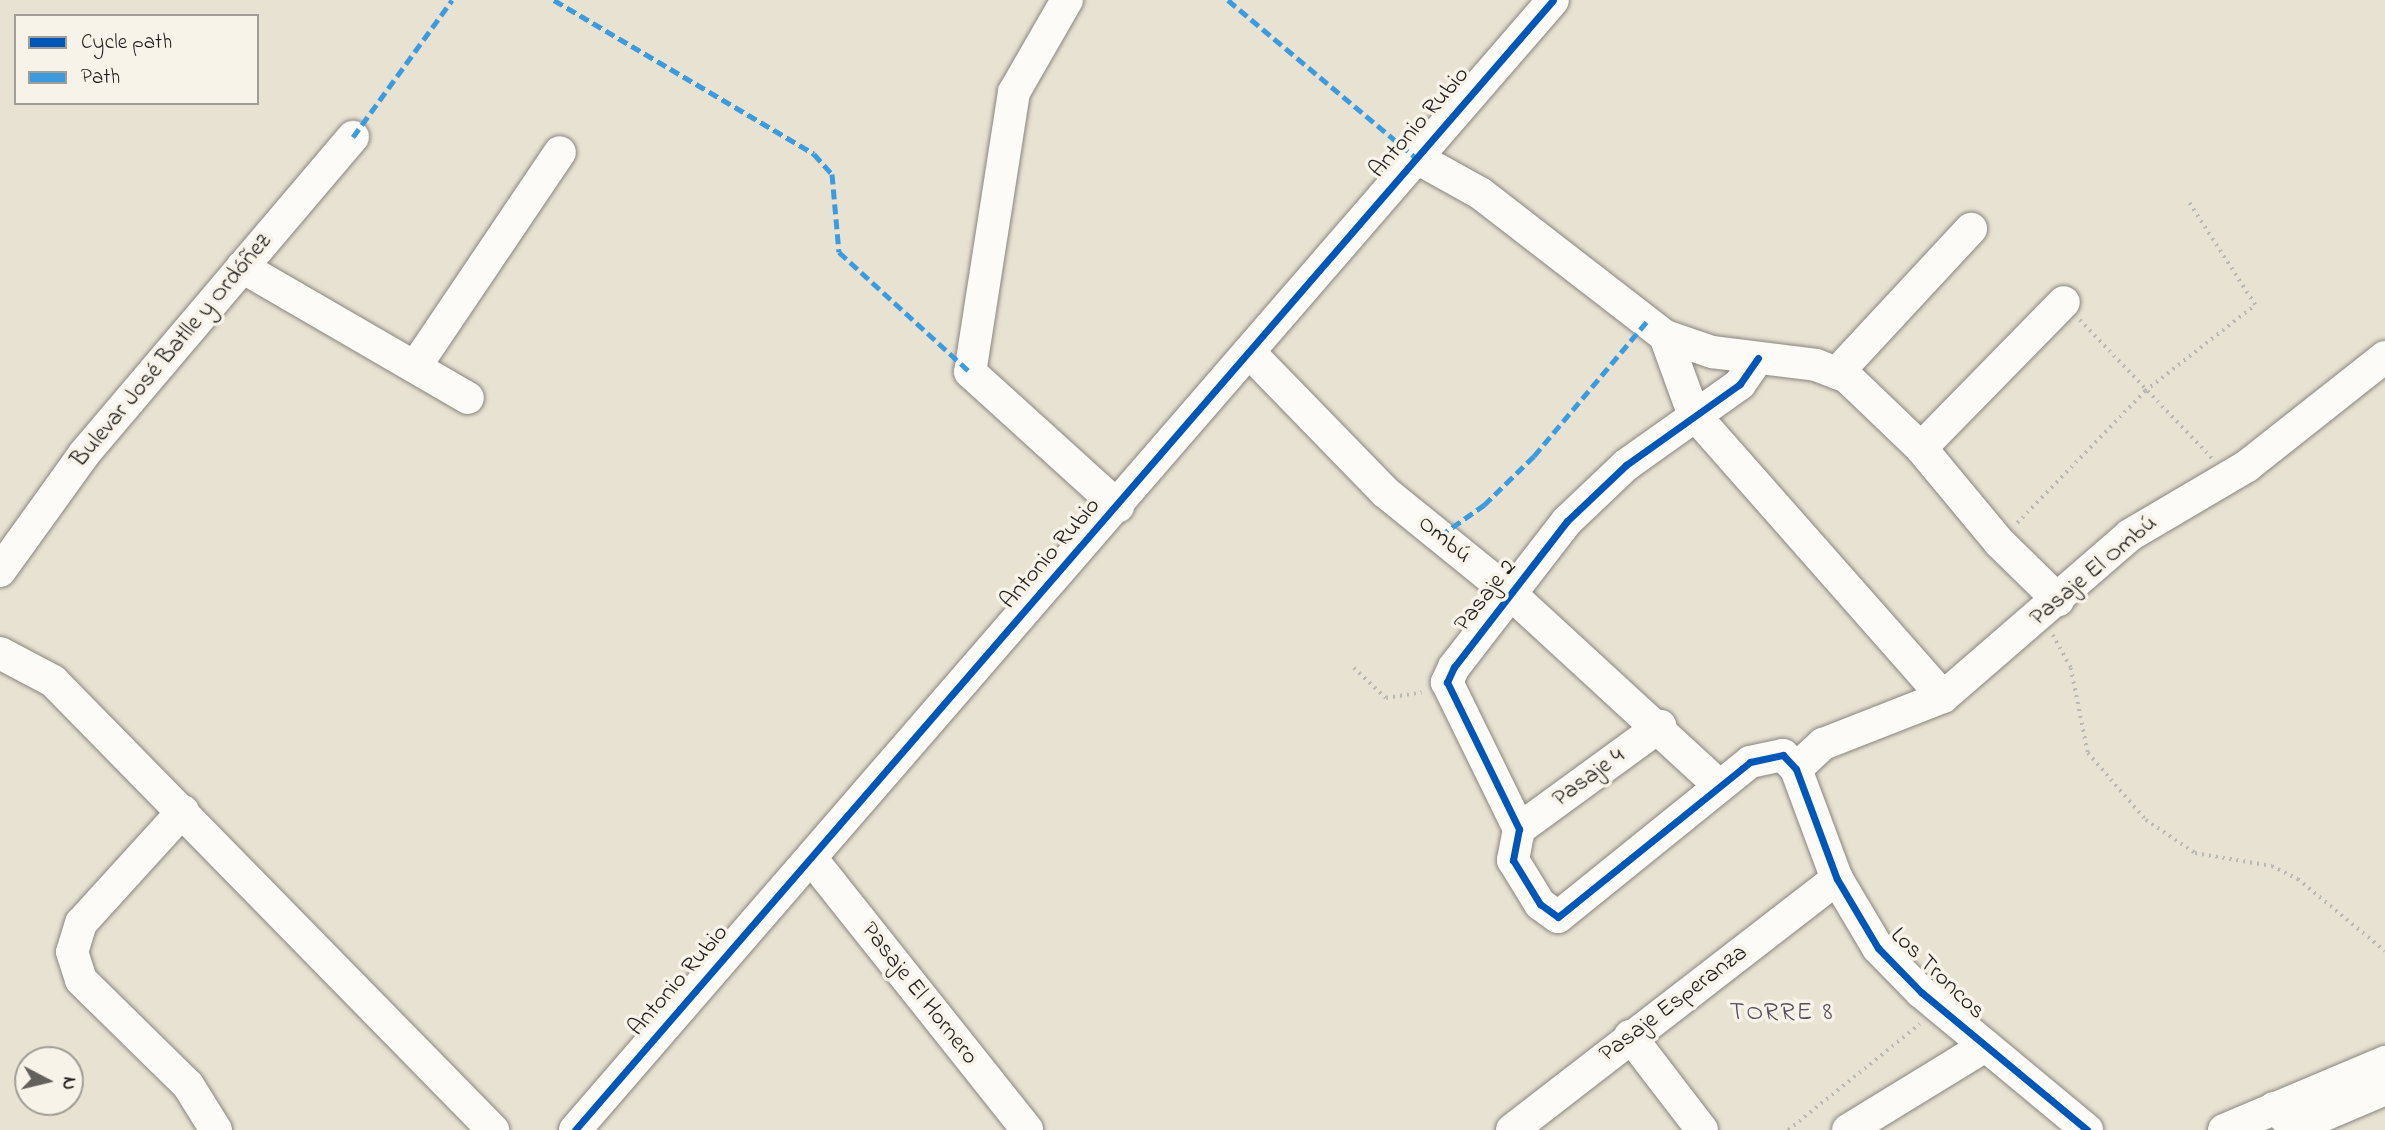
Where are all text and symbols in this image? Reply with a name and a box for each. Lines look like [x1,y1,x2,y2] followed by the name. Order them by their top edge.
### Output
[14,14,259,105] legend
[81,28,172,58] text: Cycle path
[1364,61,1476,185] street label: Antonio Rubio
[81,63,120,93] text: Path
[66,228,278,474] street label: Bulevar José Batlle y Ordóñez
[995,492,1107,616] street label: Antonio Rubio
[2024,509,2164,633] street label: Pasaje El Ombú
[1411,510,1477,570] street label: Ombú
[1449,554,1523,638] street label: Pasaje 2
[1547,742,1631,814] street label: Pasaje 4
[854,917,984,1071] street label: Pasaje El Hornero
[623,919,735,1043] street label: Antonio Rubio
[1884,922,1990,1026] street label: Los Troncos
[1594,939,1754,1069] street label: Pasaje Esperanza
[1730,998,1834,1030] district label: TORRE 8
[14,1046,84,1116] north arrow
[54,1075,83,1091] text: N

